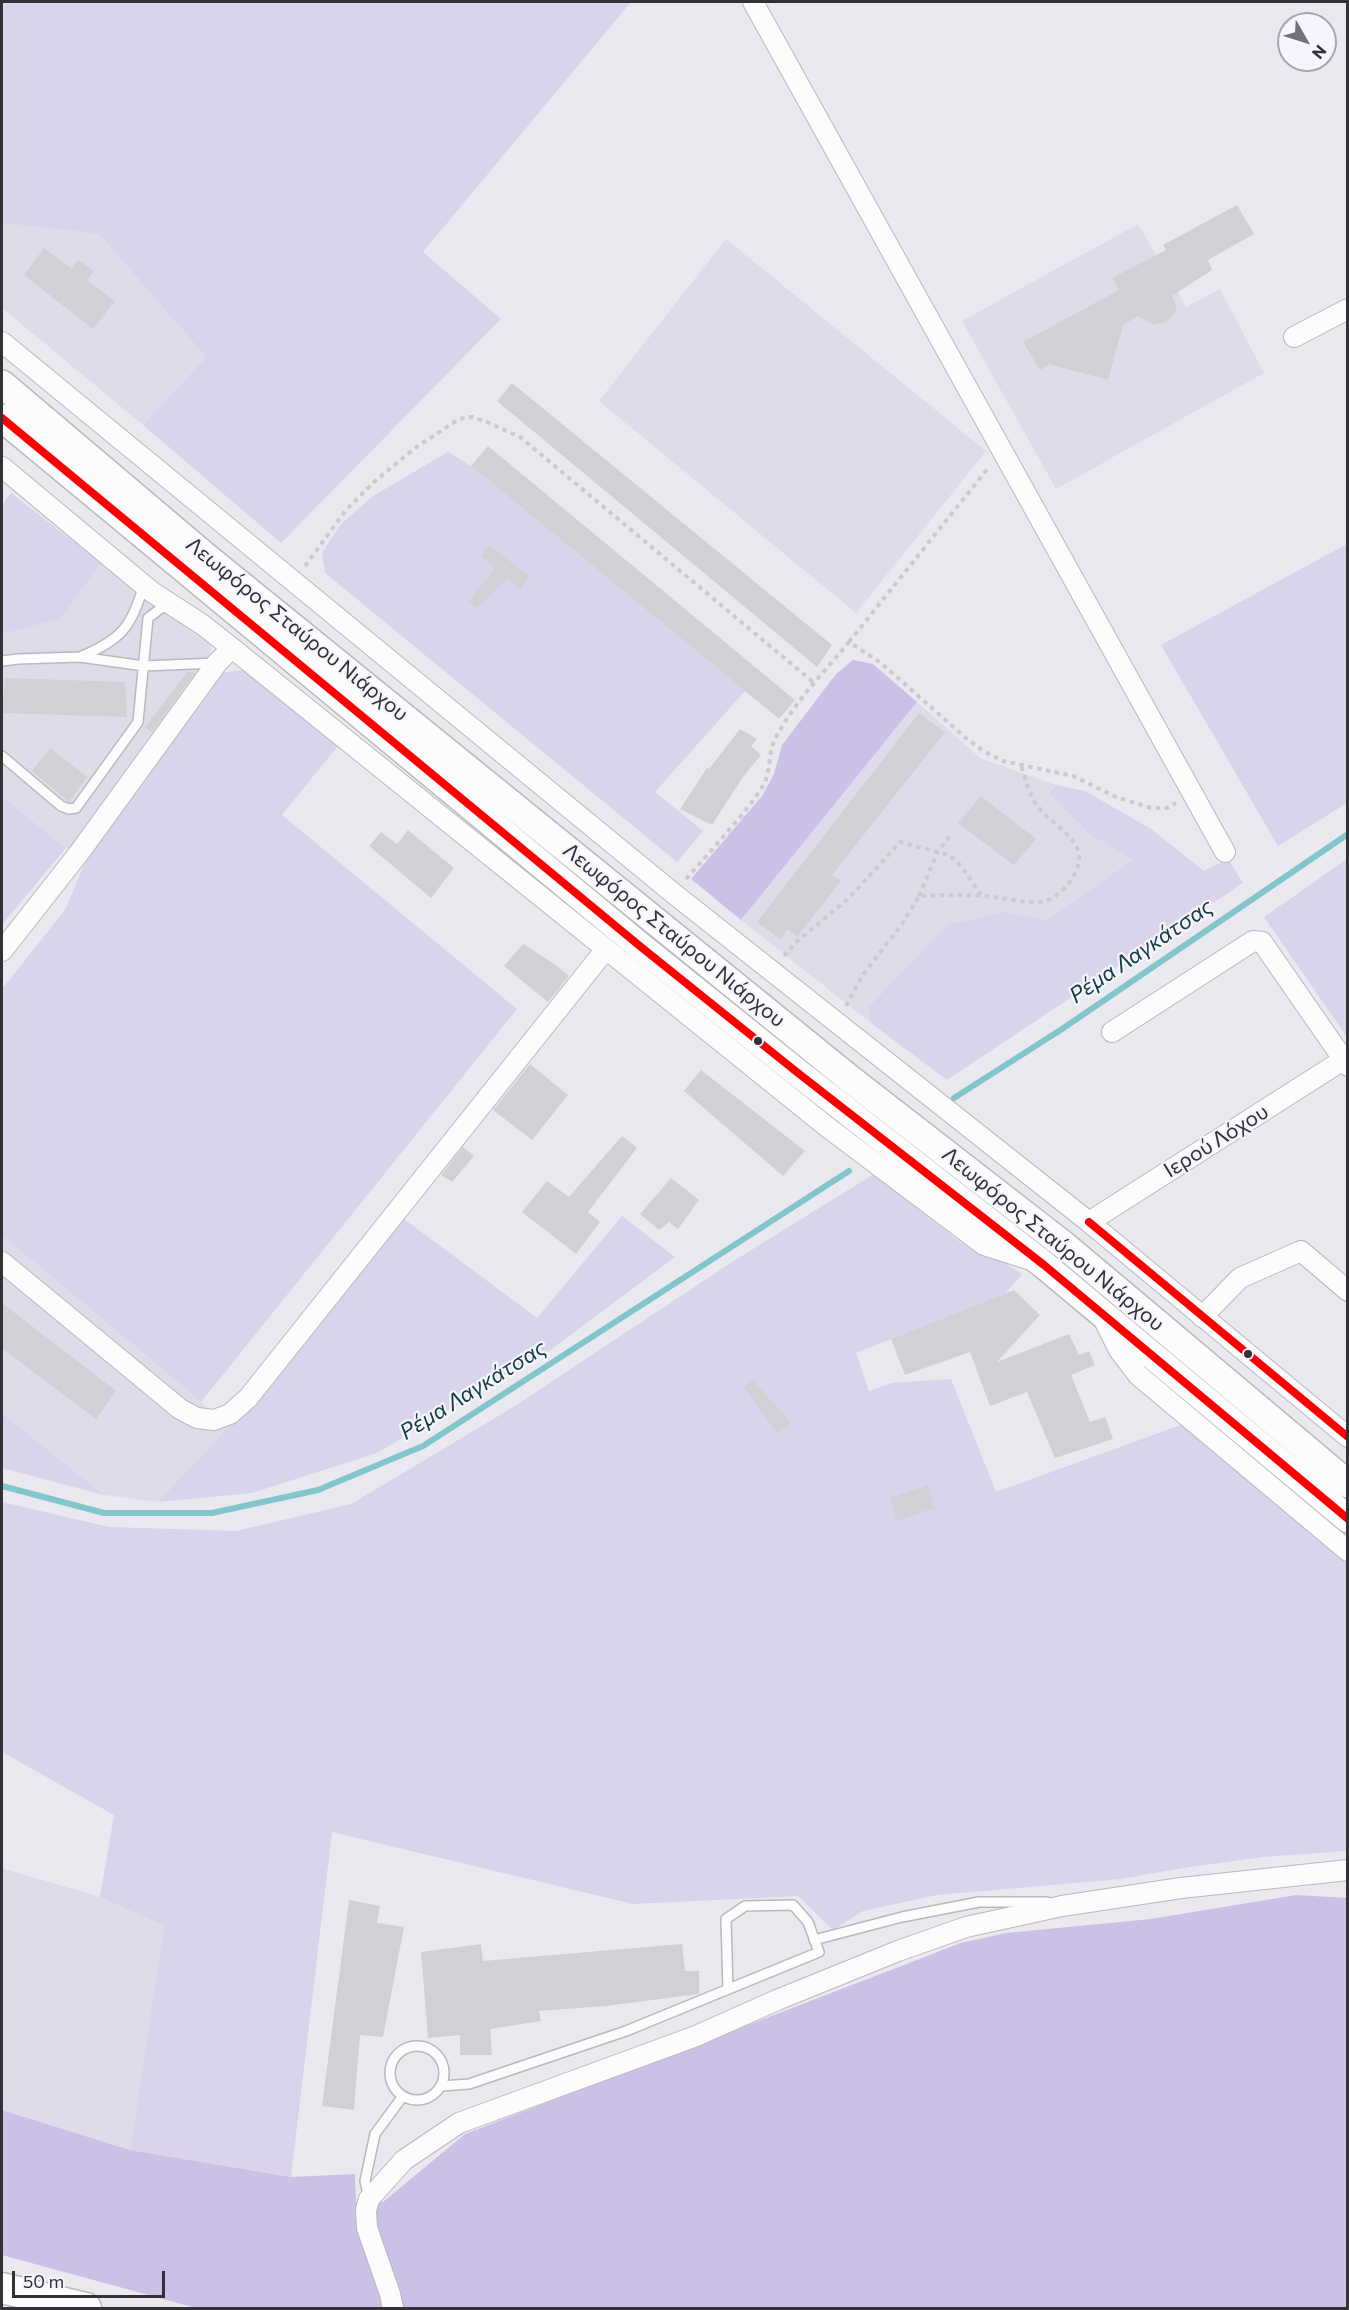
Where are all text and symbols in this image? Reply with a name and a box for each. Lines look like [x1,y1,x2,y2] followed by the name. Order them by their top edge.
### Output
[1277,12,1337,72] north arrow
[1309,42,1331,63] text: N
[181,532,413,726] street label: Λεωφόρος Σταύρου Νιάρχου
[558,838,790,1032] street label: Λεωφόρος Σταύρου Νιάρχου
[1064,893,1218,1009] water label: Ρέμα Λαγκάτσας
[752,1035,764,1047] unlabelled marker
[1159,1099,1273,1183] street label: Ιερού Λόχου
[937,1142,1169,1336] street label: Λεωφόρος Σταύρου Νιάρχου
[395,1334,551,1446] water label: Ρέμα Λαγκάτσας
[1242,1348,1254,1360] unlabelled marker
[15,2259,168,2297] scale bar
[23,2270,64,2292] text: 50 m

